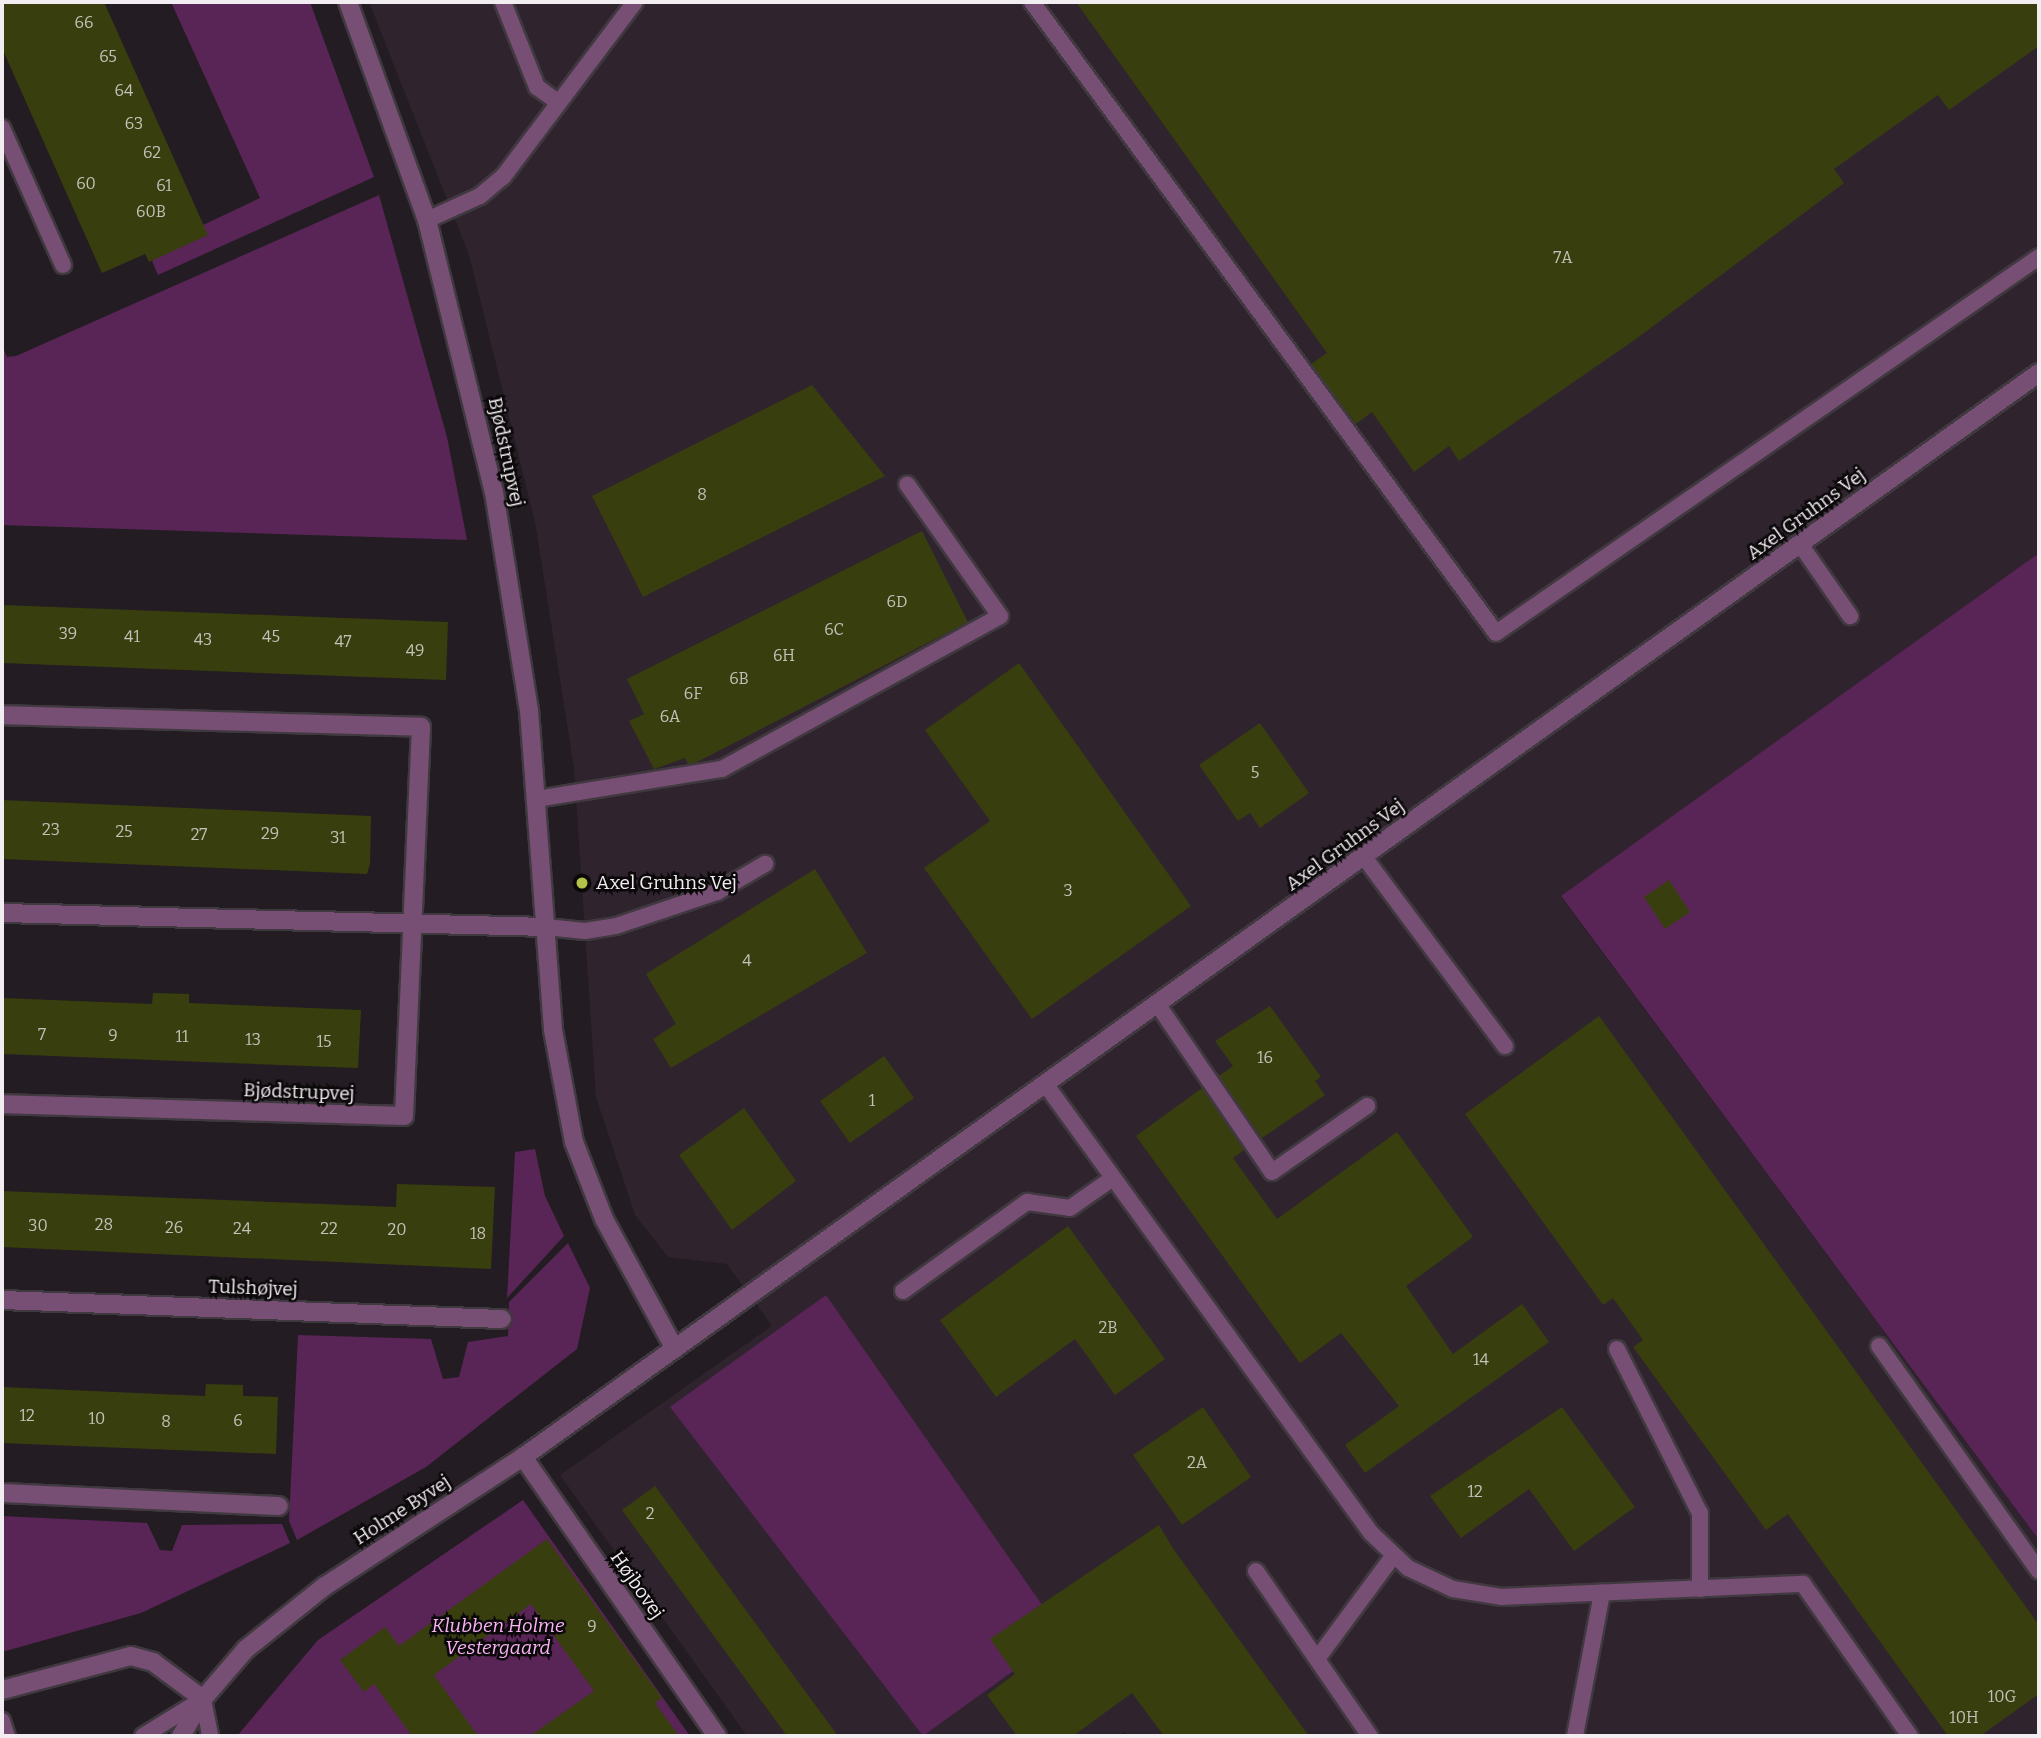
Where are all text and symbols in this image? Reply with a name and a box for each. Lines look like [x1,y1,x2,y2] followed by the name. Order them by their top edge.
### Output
[75,13,93,33] house number: 66
[99,47,117,67] house number: 65
[115,81,133,101] house number: 64
[125,114,143,134] house number: 63
[143,143,161,163] house number: 62
[76,174,96,194] house number: 60
[156,176,172,196] house number: 61
[136,202,166,222] house number: 60B
[1553,248,1573,268] house number: 7A
[483,395,529,509] street label: Bjødstrupvej
[1742,463,1870,565] street label: Axel Gruhns Vej
[697,485,707,505] house number: 8
[887,592,907,612] house number: 6D
[824,620,844,640] house number: 6C
[59,624,77,644] house number: 39
[124,627,140,647] house number: 41
[262,627,280,647] house number: 45
[194,630,212,650] house number: 43
[334,632,352,652] house number: 47
[406,641,424,661] house number: 49
[773,646,795,666] house number: 6H
[729,669,749,689] house number: 6B
[684,684,702,704] house number: 6F
[660,707,680,727] house number: 6A
[1251,763,1259,783] house number: 5
[1281,794,1409,896] street label: Axel Gruhns Vej
[42,820,60,840] house number: 23
[115,822,133,842] house number: 25
[261,824,279,844] house number: 29
[191,825,207,845] house number: 27
[330,828,346,848] house number: 31
[596,872,737,894] place label: Axel Gruhns Vej
[574,875,590,891] marker: Axel Gruhns Vej
[1063,881,1073,901] house number: 3
[742,951,752,971] house number: 4
[38,1025,46,1045] house number: 7
[108,1026,118,1046] house number: 9
[176,1027,188,1047] house number: 11
[245,1030,261,1050] house number: 13
[316,1032,332,1052] house number: 15
[1257,1048,1273,1068] house number: 16
[243,1079,355,1105] street label: Bjødstrupvej
[869,1091,875,1111] house number: 1
[95,1215,113,1235] house number: 28
[28,1216,48,1236] house number: 30
[165,1218,183,1238] house number: 26
[233,1219,251,1239] house number: 24
[320,1219,338,1239] house number: 22
[388,1220,406,1240] house number: 20
[470,1224,486,1244] house number: 18
[208,1275,298,1301] street label: Tulshøjvej
[1098,1318,1118,1338] house number: 2B
[1473,1350,1489,1370] house number: 14
[19,1406,35,1426] house number: 12
[89,1409,105,1429] house number: 10
[233,1411,243,1431] house number: 6
[161,1412,171,1432] house number: 8
[1187,1453,1207,1473] house number: 2A
[349,1470,455,1550] street label: Holme Byvej
[1467,1482,1483,1502] house number: 12
[646,1504,654,1524] house number: 2
[605,1547,669,1623] street label: Højbovej
[431,1615,565,1659] park label: Klubben Holme Vestergaard
[587,1617,597,1637] house number: 9
[1988,1687,2016,1707] house number: 10G
[1949,1708,1979,1728] house number: 10H

